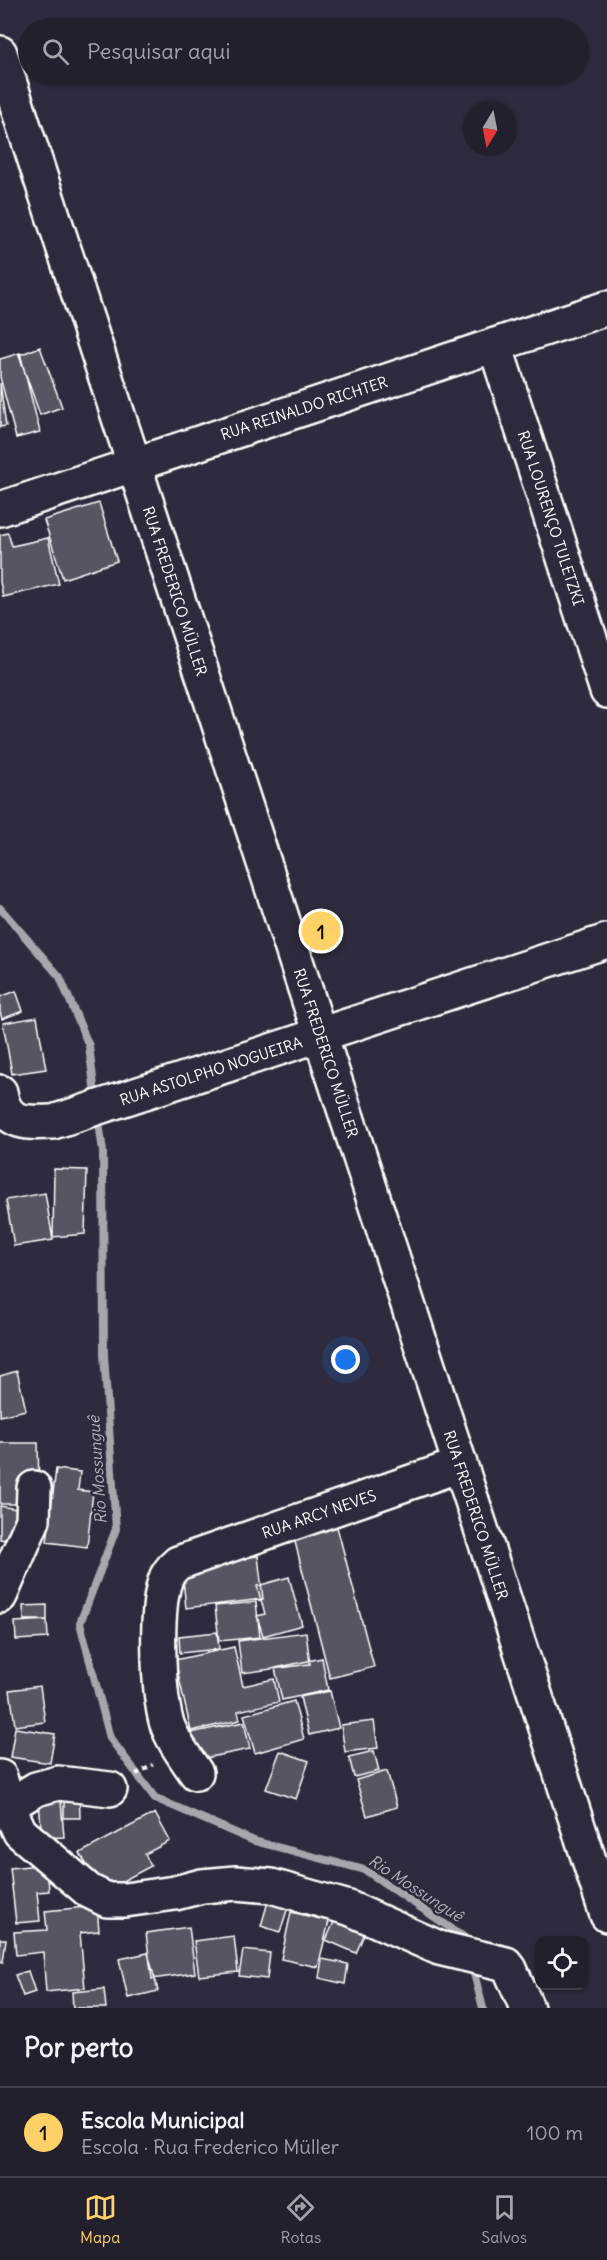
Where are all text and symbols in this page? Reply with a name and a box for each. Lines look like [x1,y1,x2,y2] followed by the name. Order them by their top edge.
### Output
[18,18,589,84] search box
[39,35,72,68] icon: search
[87,37,230,65] text: Pesquisar aqui
[463,102,517,156] north arrow
[218,372,390,444] street label: RUA REINALDO RICHTER
[514,428,588,608] street label: RUA LOURENÇO TULETZKI
[139,504,212,679] street label: RUA FREDERICO MÜLLER
[302,908,340,954] pin: 1
[290,966,363,1141] street label: RUA FREDERICO MÜLLER
[117,1032,305,1109] street label: RUA ASTOLPHO NOGUEIRA
[331,1345,360,1374] your location
[83,1414,111,1525] water label: Rio Mossunguê
[440,1428,513,1603] street label: RUA FREDERICO MÜLLER
[259,1486,379,1542] street label: RUA ARCY NEVES
[365,1850,468,1927] water label: Rio Mossunguê
[535,1936,589,1990] map controls
[535,1936,589,1990] button: locate
[24,2031,133,2064] text: Por perto
[81,2106,244,2134] text: Escola Municipal
[40,2120,47,2145] text: 1
[526,2120,583,2145] text: 100 m
[81,2134,339,2159] text: Escola · Rua Frederico Müller
[80,2191,120,2247] tab: Mapa
[280,2191,321,2247] tab: Rotas
[481,2191,527,2247] tab: Salvos

